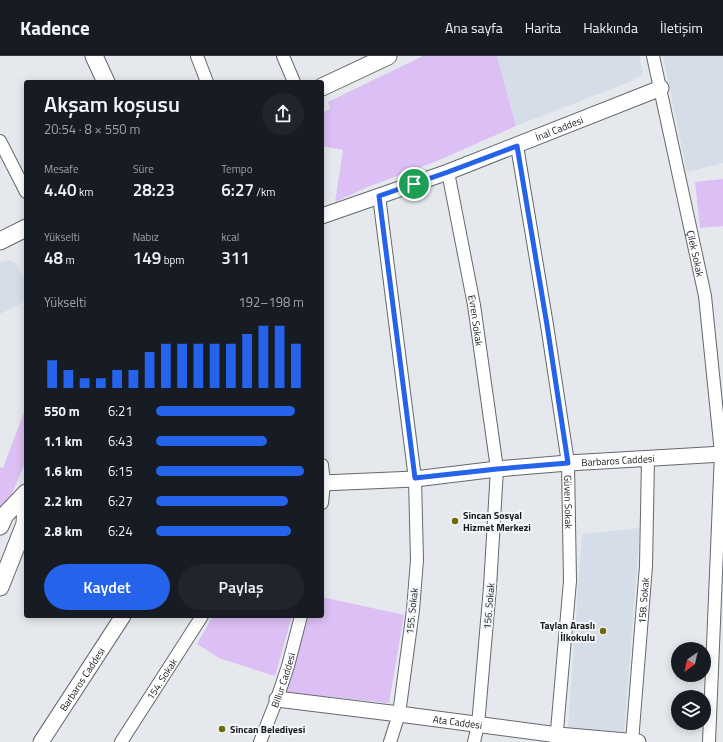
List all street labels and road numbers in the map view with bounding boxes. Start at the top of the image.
street label: İnal Caddesi [533,112,585,144]
street label: Çilek Sokak [683,229,708,278]
street label: Evren Sokak [465,293,487,347]
street label: Barbaros Caddesi [581,450,655,470]
street label: Güven Sokak [561,475,577,529]
street label: 158. Sokak [634,576,653,624]
street label: 156. Sokak [480,582,499,630]
street label: 155. Sokak [402,587,422,635]
street label: Barbaros Caddesi [56,644,108,714]
street label: Billur Caddesi [267,651,299,710]
street label: 154. Sokak [143,655,181,703]
street label: Ata Caddesi [432,711,483,732]

